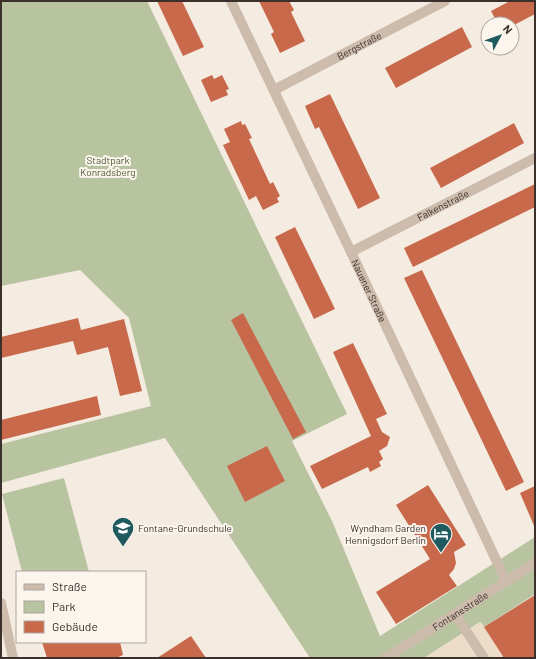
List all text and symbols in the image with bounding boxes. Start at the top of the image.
north arrow [480,16,520,56]
text: N [501,22,515,36]
street label: Bergstraße [335,29,383,62]
park label: Stadtpark Konradsberg [80,154,136,178]
street label: Falkenstraße [415,187,471,223]
street label: Nauener Straße [349,257,389,324]
school or university icon: Fontane-Grundschule [110,515,136,548]
hotel icon: Wyndham Garden Hennigsdorf Berlin [428,521,454,554]
place label: Fontane-Grundschule [138,522,232,534]
place label: Wyndham Garden Hennigsdorf Berlin [345,522,426,546]
legend [16,571,146,643]
text: Straße [52,579,87,593]
street label: Fontanestraße [430,589,490,633]
text: Park [52,599,76,613]
text: Gebäude [52,619,98,633]

